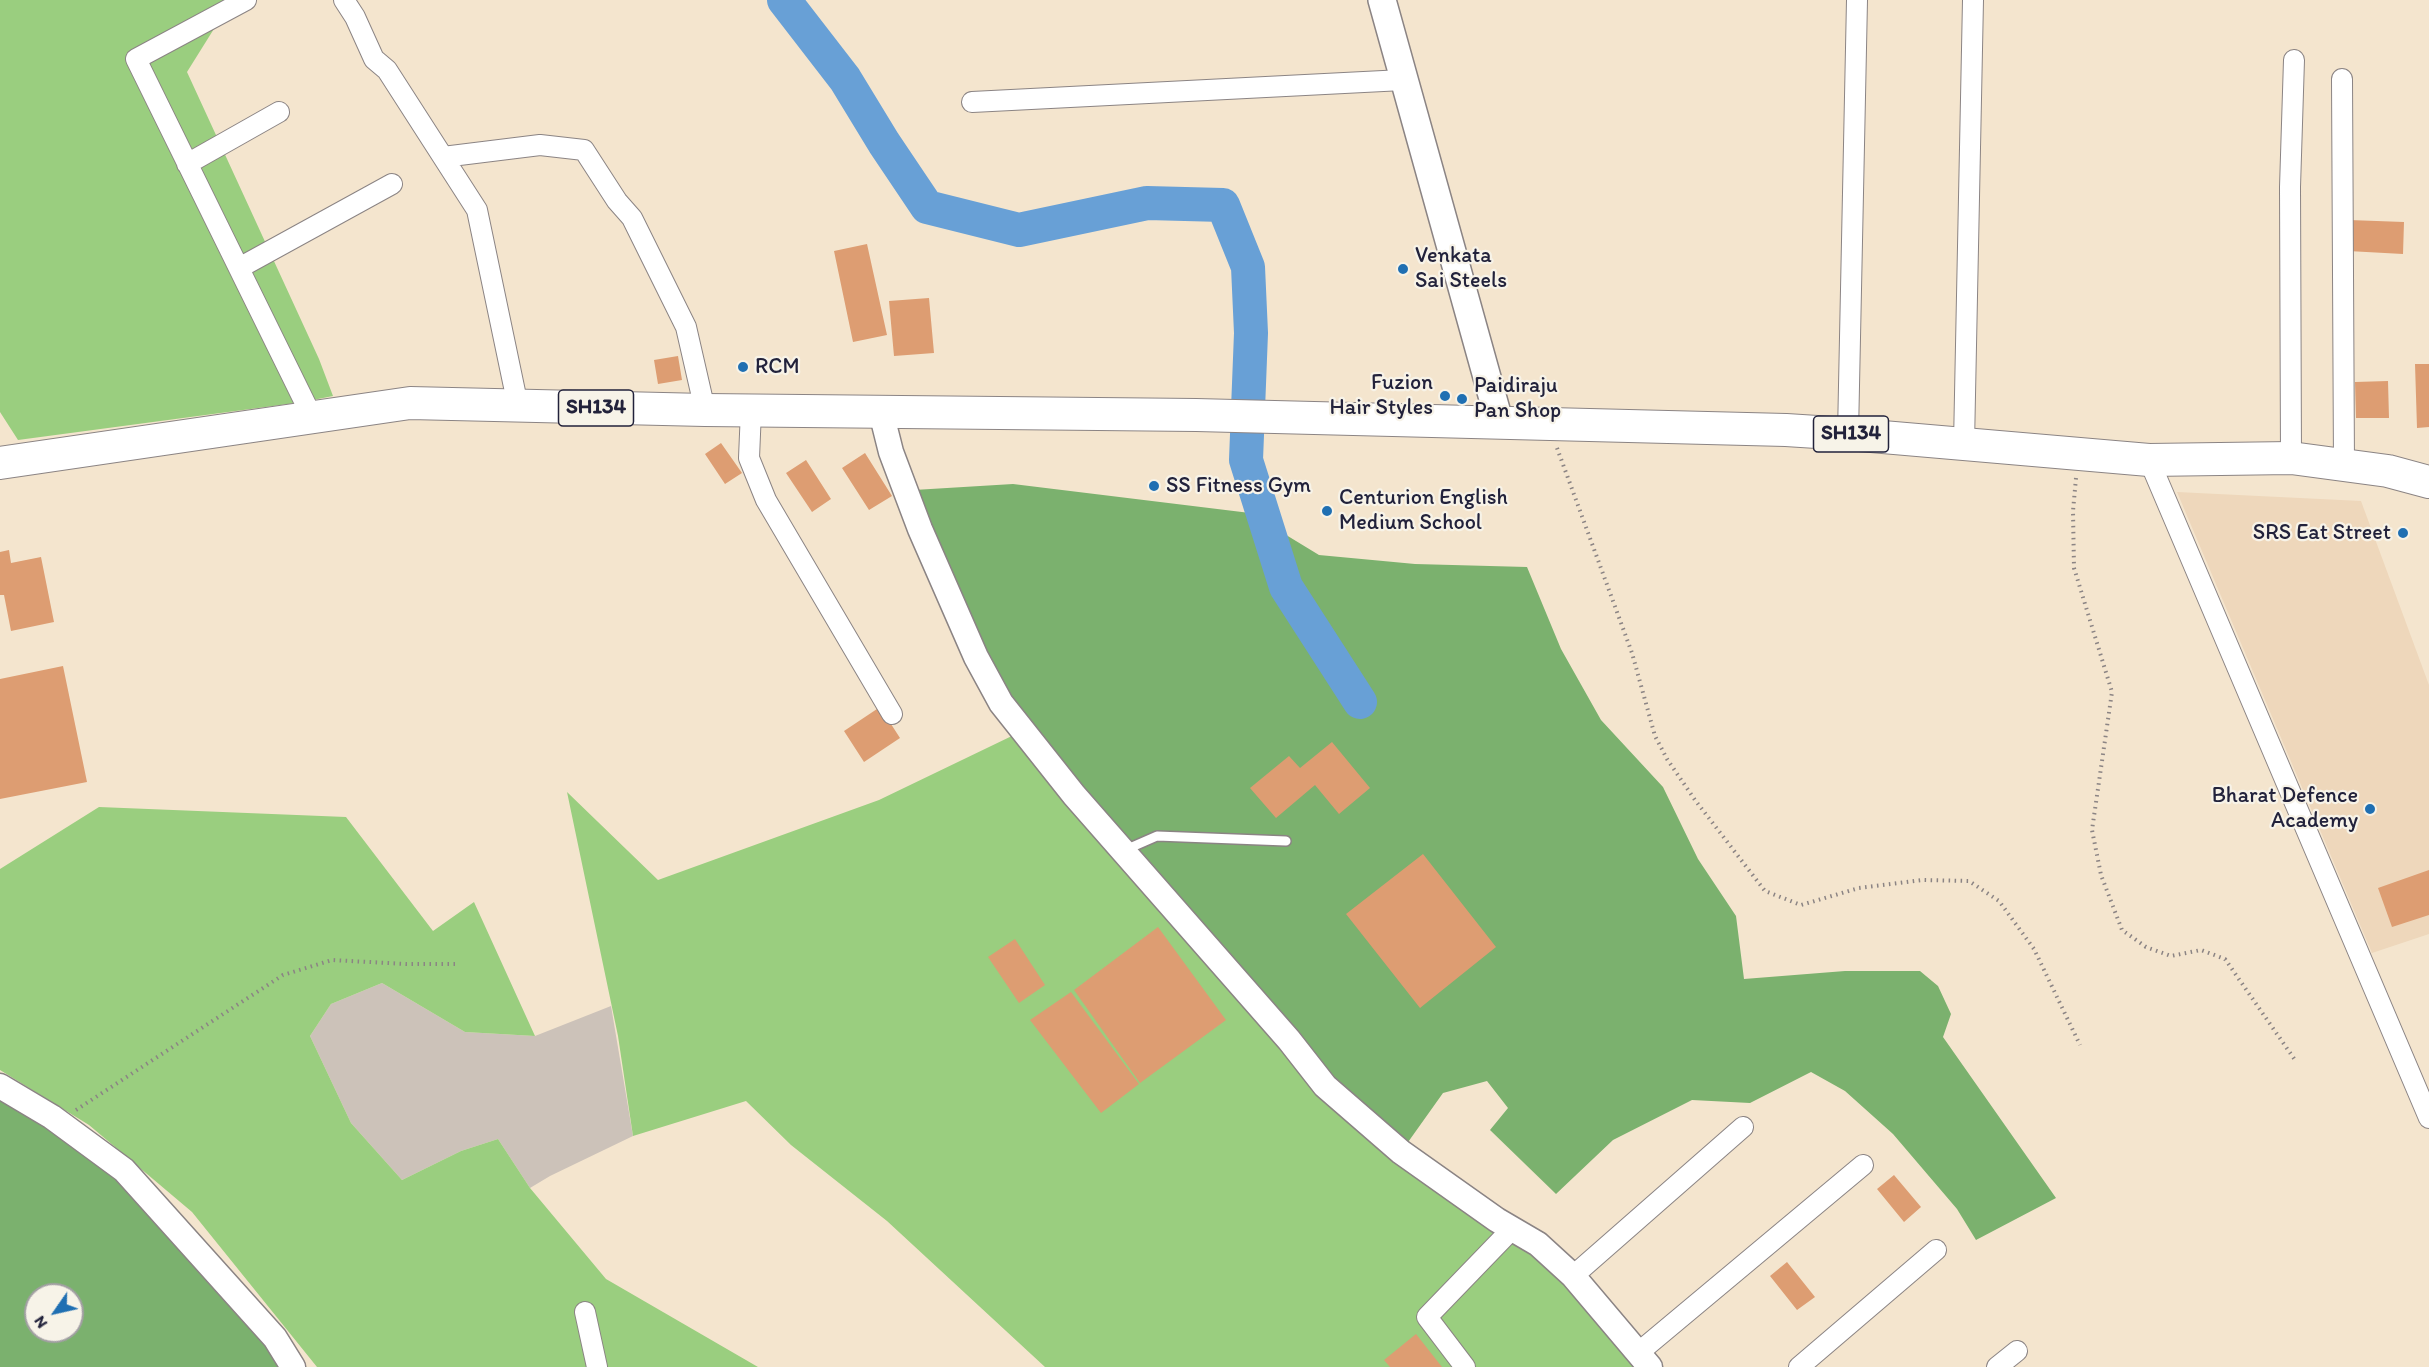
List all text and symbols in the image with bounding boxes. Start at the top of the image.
place label: Venkata Sai Steels [1415,243,1507,294]
marker: Venkata Sai Steels [1396,262,1410,276]
place label: RCM [755,354,800,380]
marker: RCM [736,360,750,374]
place label: Fuzion Hair Styles [1330,370,1433,422]
place label: Paidiraju Pan Shop [1474,373,1561,424]
marker: Fuzion Hair Styles [1438,389,1452,403]
road number: SH134 [558,390,634,426]
marker: Paidiraju Pan Shop [1455,392,1469,406]
road number: SH134 [1814,416,1888,452]
place label: SS Fitness Gym [1166,473,1311,499]
marker: SS Fitness Gym [1147,479,1161,493]
place label: Centurion English Medium School [1339,485,1508,536]
marker: Centurion English Medium School [1320,504,1334,518]
place label: SRS Eat Street [2253,520,2391,546]
marker: SRS Eat Street [2396,526,2410,540]
place label: Bharat Defence Academy [2212,783,2358,834]
marker: Bharat Defence Academy [2363,802,2377,816]
north arrow [24,1283,84,1343]
text: N [29,1312,51,1332]

